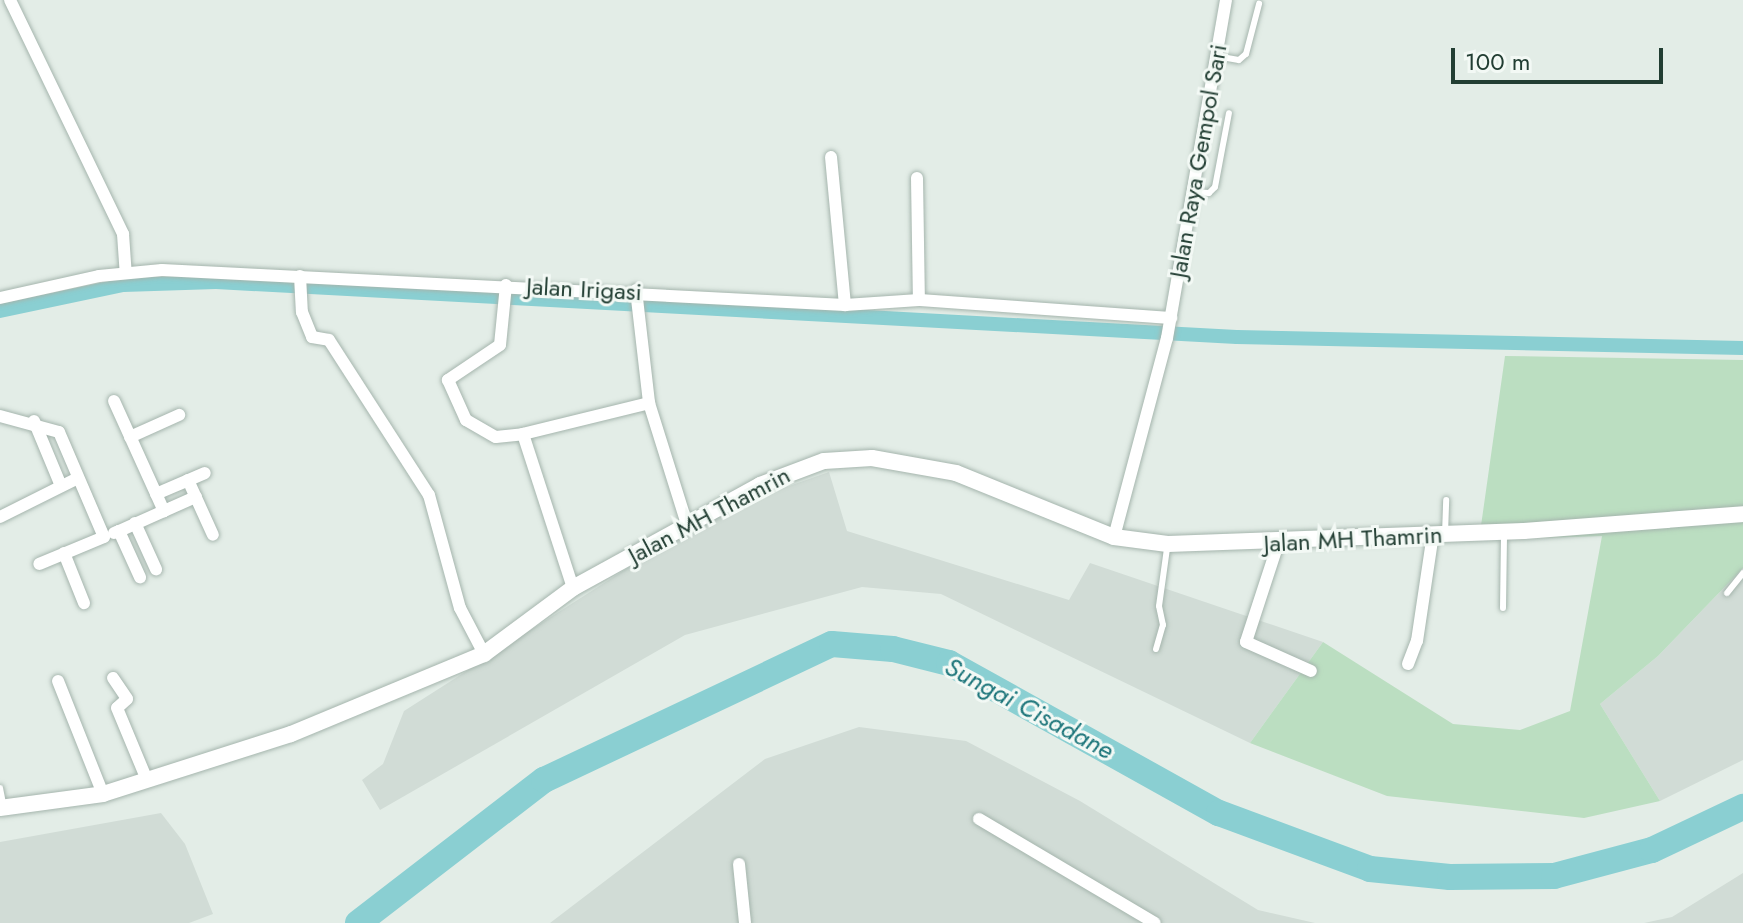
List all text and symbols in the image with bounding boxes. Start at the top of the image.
scale bar [1455,32,1667,82]
street label: Jalan Raya Gempol Sari [1163,42,1233,280]
text: 100 m [1465,44,1531,79]
street label: Jalan Irigasi [525,272,643,306]
street label: Jalan MH Thamrin [623,460,795,570]
street label: Jalan MH Thamrin [1263,520,1443,558]
water label: Sungai Cisadane [939,651,1119,767]

